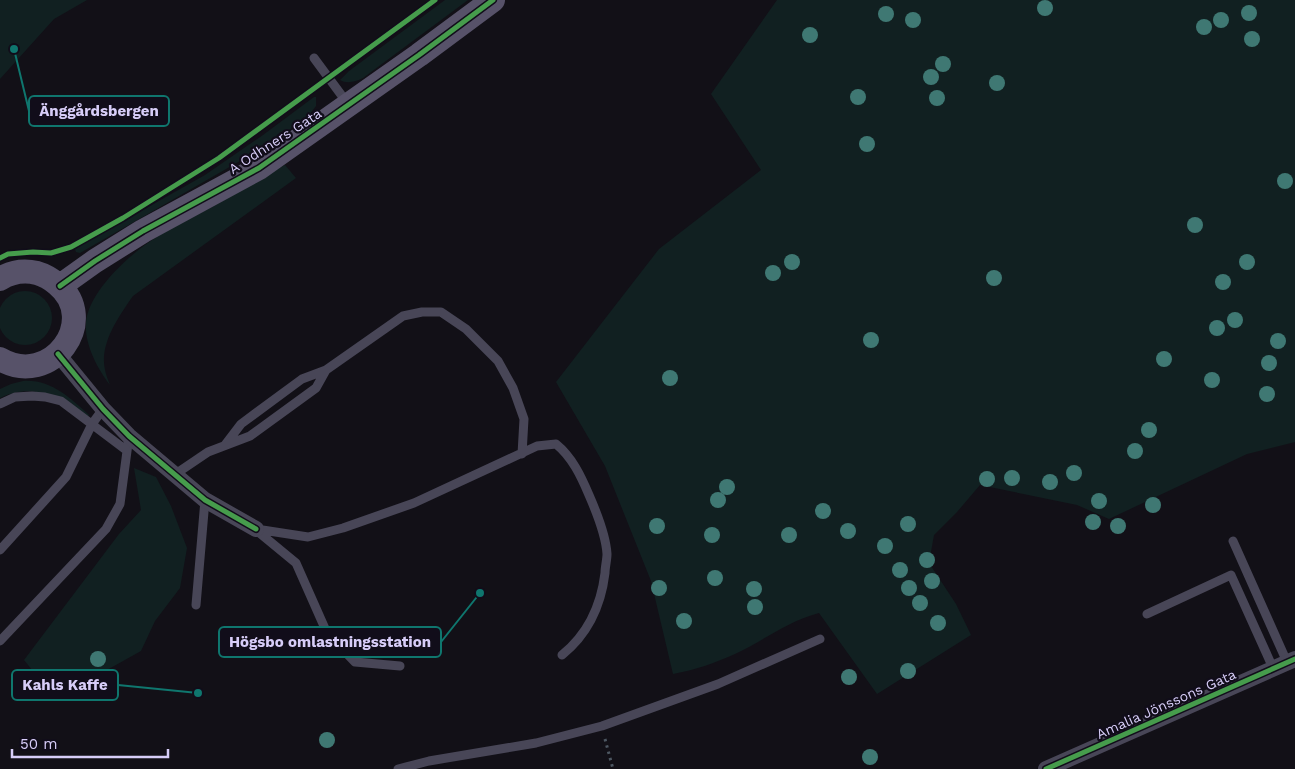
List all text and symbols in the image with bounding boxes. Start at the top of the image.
callout: Änggårdsbergen [29,96,169,126]
text: Änggårdsbergen [39,102,159,120]
street label: A Odhners Gata [226,105,324,177]
callout: Högsbo omlastningsstation [219,627,441,657]
text: Högsbo omlastningsstation [229,633,431,651]
street label: Amalia Jönssons Gata [1094,666,1238,742]
callout: Kahls Kaffe [12,670,118,700]
text: Kahls Kaffe [22,676,108,694]
scale bar [12,726,169,758]
text: 50 m [20,735,57,753]

